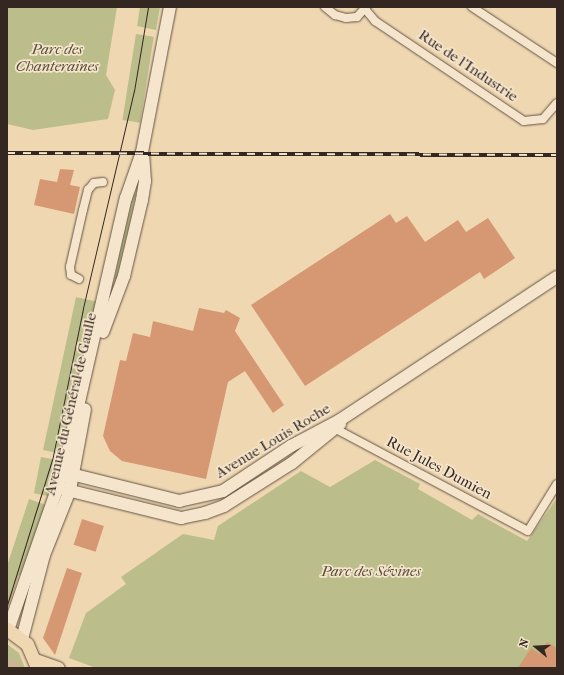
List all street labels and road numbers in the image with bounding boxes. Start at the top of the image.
street label: Rue de l'Industrie [415,26,521,106]
street label: Avenue du Général de Gaulle [41,311,101,497]
street label: Avenue Louis Roche [212,400,334,482]
street label: Rue Jules Dumien [383,433,495,503]

